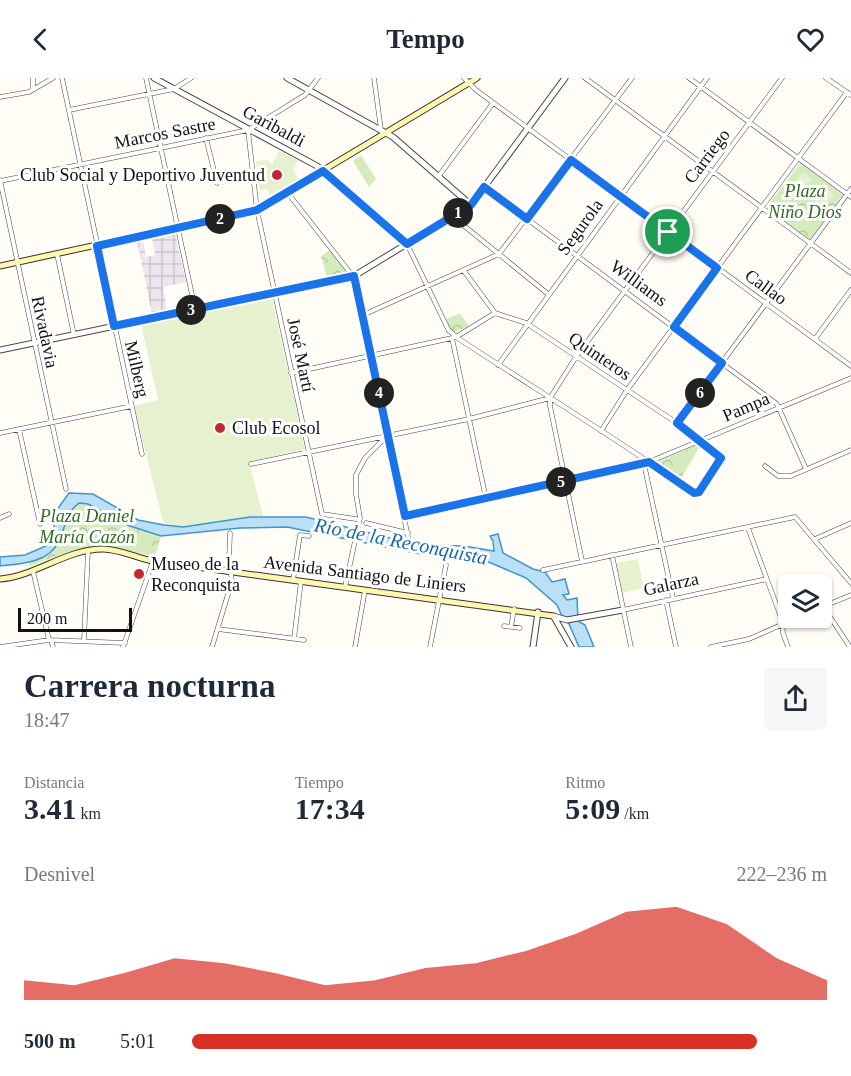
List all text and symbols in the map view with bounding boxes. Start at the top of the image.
icon: back [24,23,57,56]
icon: heart [794,23,827,56]
text: Tempo [386,24,465,54]
street label: Garibaldi [239,101,309,151]
street label: Marcos Sastre [113,113,217,153]
street label: Carriego [680,125,734,187]
place label: Club Social y Deportivo Juventud [20,165,265,185]
marker: Club Social y Deportivo Juventud [270,168,284,182]
park label: Plaza Niño Dios [767,181,842,222]
street label: Segurola [553,195,607,259]
pin: 1 [443,198,473,228]
pin: 2 [205,204,235,234]
text: 1 [454,204,462,221]
pin [642,206,693,257]
text: 2 [216,210,224,227]
icon: arrive [651,215,684,248]
street label: Williams [607,256,671,310]
street label: Callao [741,265,791,309]
street label: Rivadavia [28,294,62,370]
pin: 3 [176,295,206,325]
text: 3 [187,301,195,318]
street label: José Martí [283,316,319,394]
street label: Quinteros [565,328,635,384]
street label: Milberg [121,339,153,399]
pin: 4 [364,378,394,408]
pin: 6 [685,378,715,408]
text: 4 [375,384,383,401]
text: 6 [696,384,704,401]
street label: Pampa [720,388,772,426]
place label: Club Ecosol [232,418,321,438]
marker: Club Ecosol [213,421,227,435]
pin: 5 [546,467,576,497]
text: 5 [557,473,565,490]
park label: Plaza Daniel María Cazón [38,506,135,547]
water label: Río de la Reconquista [311,513,490,570]
street label: Avenida Santiago de Liniers [262,552,468,596]
place label: Museo de la Reconquista [151,554,240,595]
marker: Museo de la Reconquista [132,567,146,581]
street label: Galarza [642,568,700,600]
map controls [778,574,832,628]
button: layers [778,574,832,628]
scale bar [18,605,132,632]
text: 200 m [27,610,67,627]
button: share [764,667,827,730]
text: Carrera nocturna [24,668,275,704]
text: 18:47 [24,709,70,731]
text: Distancia [24,774,84,791]
text: Tiempo [295,774,344,791]
text: Ritmo [565,774,605,791]
text: 3.41 [24,792,77,825]
text: 17:34 [295,792,365,825]
text: 5:09 [565,792,620,825]
text: km [77,805,101,822]
text: /km [620,805,649,822]
text: Desnivel [24,863,95,885]
text: 222–236 m [736,863,827,885]
text: 500 m [24,1030,76,1052]
text: 5:01 [120,1030,156,1052]

